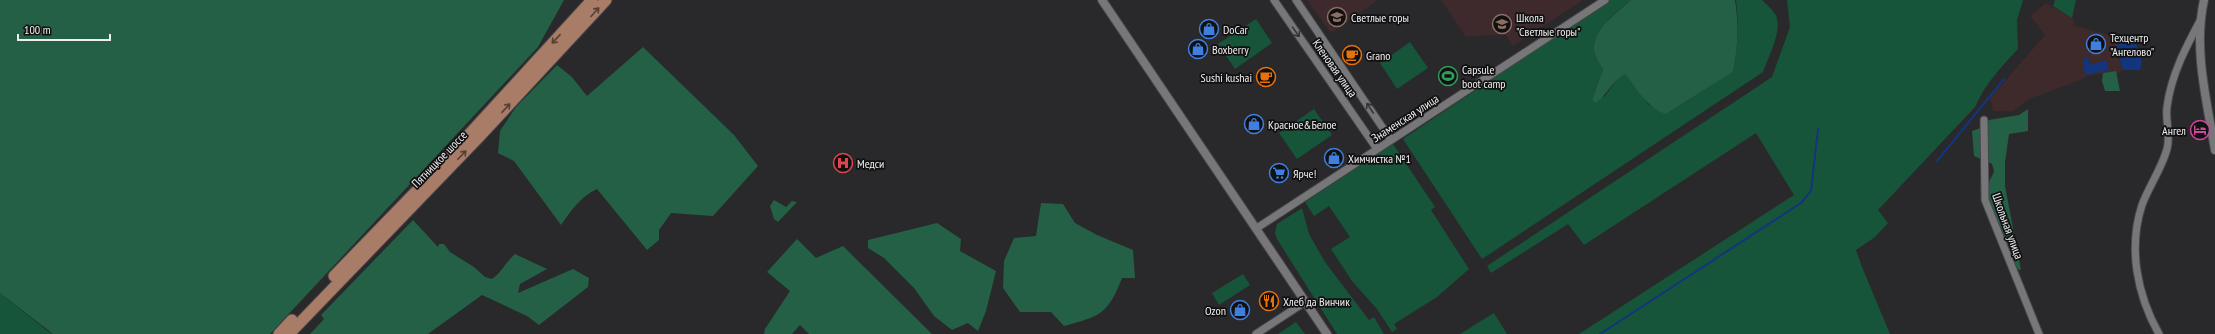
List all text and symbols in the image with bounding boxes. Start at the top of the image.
school or university icon: Светлые горы [1326,6,1348,28]
one-way arrow [590,7,599,17]
place label: Светлые горы [1351,10,1409,25]
place label: Школа "Светлые горы" [1516,10,1581,39]
school or university icon: Школа "Светлые горы" [1491,13,1513,35]
scale bar [18,16,110,42]
shop icon: DoCar [1198,18,1220,40]
text: 100 m [24,22,51,37]
place label: DoCar [1223,22,1249,37]
one-way arrow [1292,26,1300,37]
place label: Техцентр "Ангелово" [2110,30,2154,59]
shop icon: Техцентр "Ангелово" [2085,33,2107,55]
one-way arrow [552,34,561,44]
street label: Кленовая улица [1310,36,1361,100]
shop icon: Boxberry [1187,38,1209,60]
place label: Boxberry [1212,42,1249,57]
cafe icon: Grano [1341,44,1363,66]
place label: Grano [1366,48,1390,63]
place label: Capsule boot camp [1462,62,1506,91]
sports icon: Capsule boot camp [1437,65,1459,87]
cafe icon: Sushi kushai [1255,66,1277,88]
place label: Sushi kushai [1201,70,1252,85]
street label: Знаменская улица [1369,91,1442,145]
one-way arrow [1365,102,1373,114]
one-way arrow [502,103,511,113]
shop icon: Красное&Белое [1243,113,1265,135]
place label: Красное&Белое [1268,117,1337,132]
hotel icon: Ангел [2189,119,2211,141]
place label: Ангел [2162,123,2186,138]
street label: Пятницкое шоссе [408,127,470,191]
shop icon: Химчистка №1 [1323,147,1345,169]
one-way arrow [457,150,467,160]
place label: Химчистка №1 [1348,151,1411,166]
hospital icon: Медси [832,152,854,174]
place label: Медси [857,156,884,171]
supermarket icon: Ярче! [1268,162,1290,184]
place label: Ярче! [1293,166,1316,181]
street label: Школьная улица [1989,191,2027,261]
restaurant icon: Хлеб да Винчик [1258,290,1280,312]
place label: Хлеб да Винчик [1283,294,1350,309]
shop icon: Ozon [1229,299,1251,321]
place label: Ozon [1205,303,1226,318]

